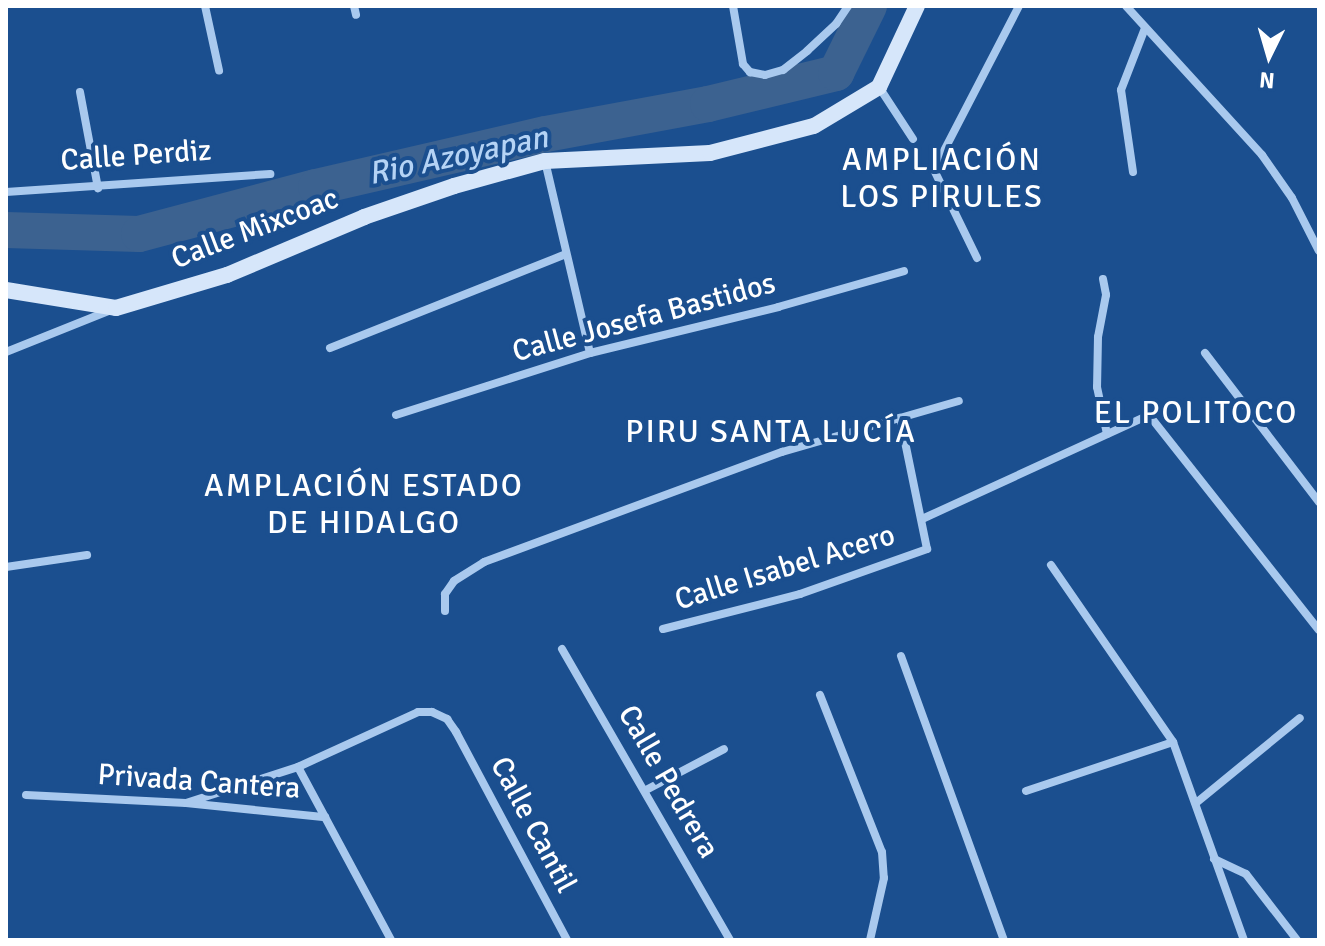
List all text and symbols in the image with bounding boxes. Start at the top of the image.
north arrow [1229,16,1309,96]
text: N [1258,66,1276,95]
water label: Rio Azoyapan [365,118,551,194]
street label: Calle Perdiz [59,133,213,179]
district label: AMPLIACIÓN LOS PIRULES [840,142,1044,217]
street label: Calle Mixcoac [166,181,344,277]
street label: Calle Josefa Bastidos [509,266,779,370]
district label: EL POLITOCO [1094,394,1298,432]
district label: PIRU SANTA LUCÍA [625,413,917,451]
district label: AMPLACIÓN ESTADO DE HIDALGO [204,468,524,543]
street label: Calle Isabel Acero [671,517,899,619]
street label: Calle Pedrera [610,699,726,865]
street label: Calle Cantil [482,751,584,899]
street label: Privada Cantera [96,757,302,807]

